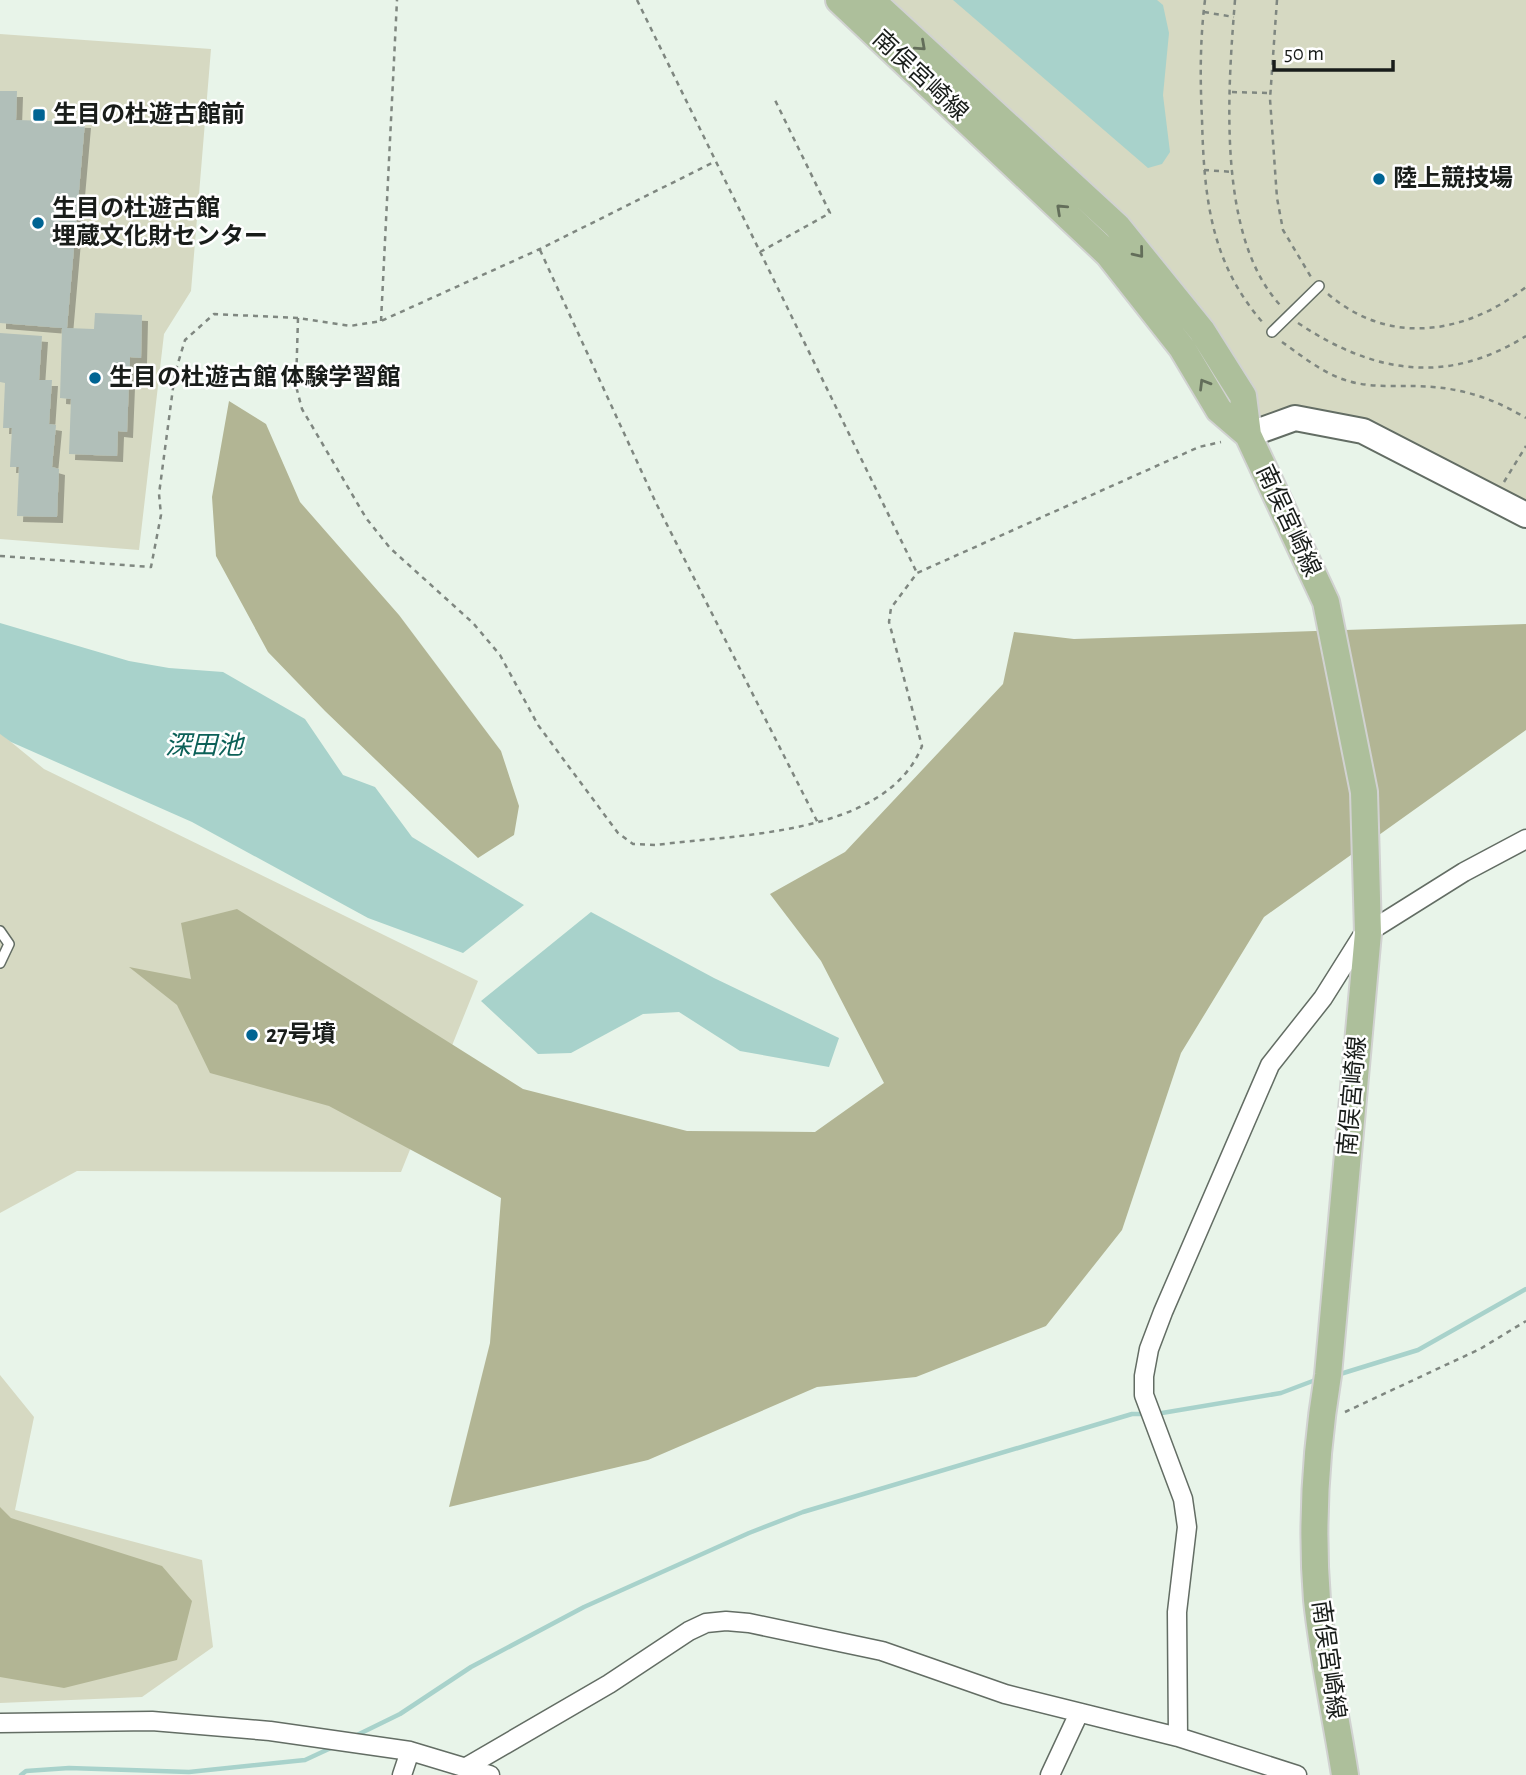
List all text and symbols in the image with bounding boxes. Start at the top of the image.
street label: 南俣宮崎線 [868,25,973,126]
scale bar [1274,28,1393,72]
one-way arrow [913,38,926,50]
text: 50 m [1284,43,1324,64]
place label: 生目の杜遊古館前 [53,101,245,127]
marker: 生目の杜遊古館前 [31,107,47,123]
place label: 陸上競技場 [1393,165,1513,191]
marker: 陸上競技場 [1371,171,1387,187]
place label: 生目の杜遊古館 埋蔵文化財センター [52,195,268,249]
one-way arrow [1056,205,1069,217]
marker: 生目の杜遊古館 埋蔵文化財センター [30,215,46,231]
one-way arrow [1131,244,1143,257]
place label: 生目の杜遊古館 体験学習館 [109,364,401,390]
marker: 生目の杜遊古館 体験学習館 [87,370,103,386]
one-way arrow [1199,379,1212,392]
street label: 南俣宮崎線 [1252,461,1326,580]
water label: 深田池 [165,732,246,759]
place label: 27号墳 [266,1021,336,1047]
marker: 27号墳 [244,1027,260,1043]
street label: 南俣宮崎線 [1334,1035,1370,1157]
street label: 南俣宮崎線 [1308,1599,1350,1721]

